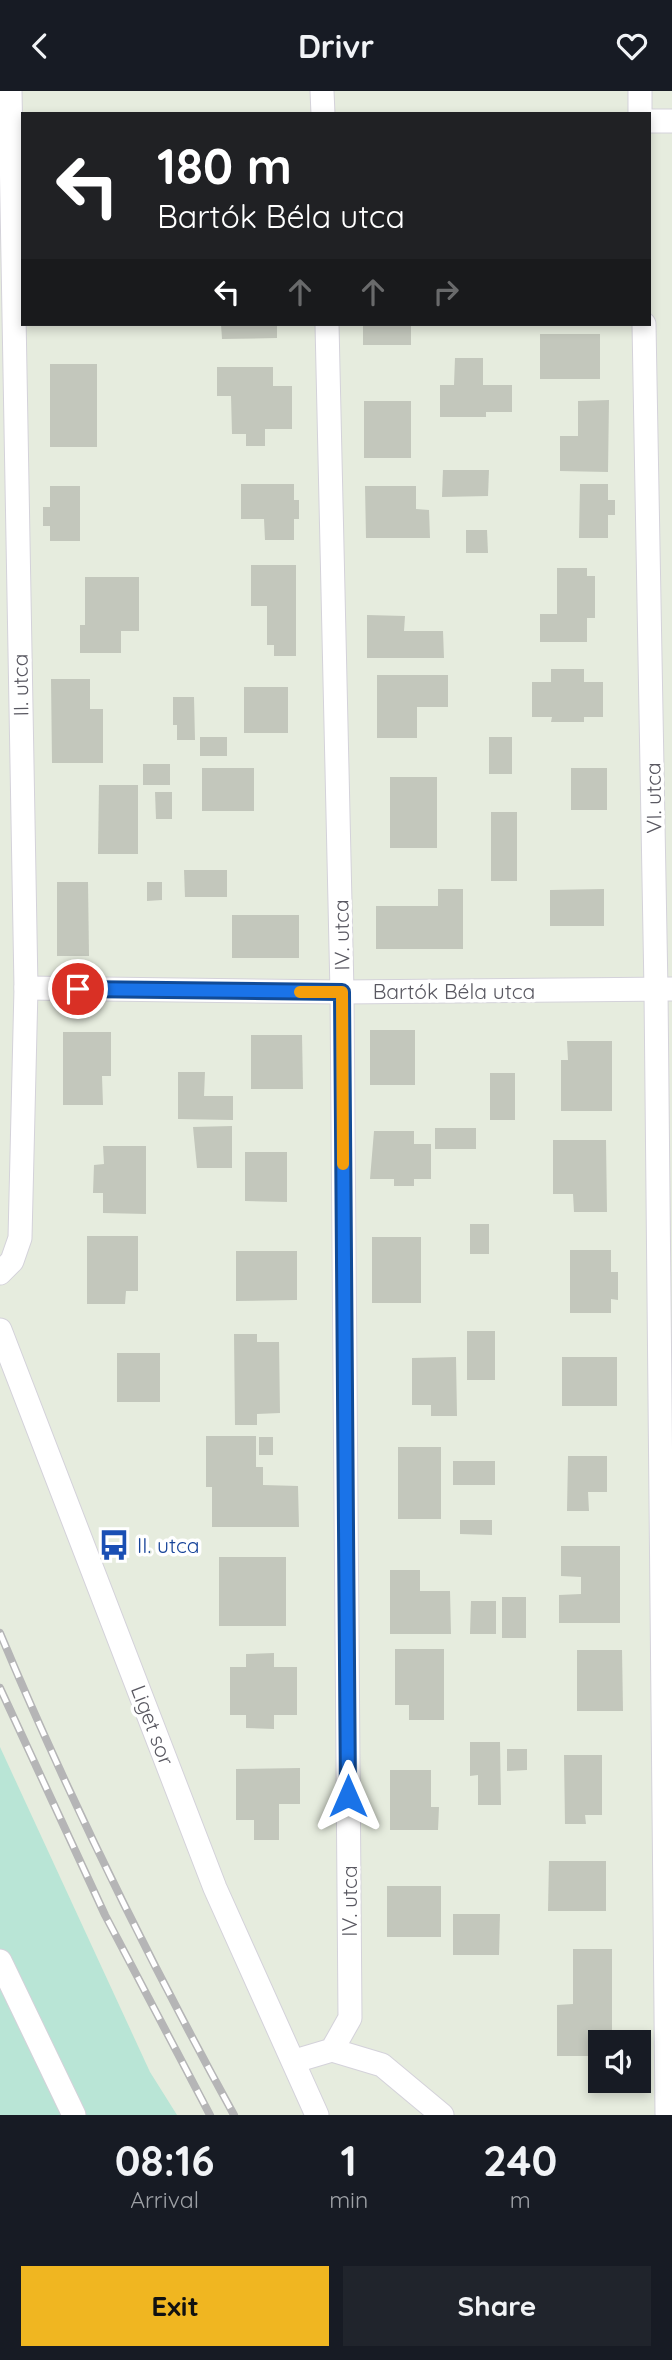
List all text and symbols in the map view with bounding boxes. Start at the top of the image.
text: Drivr [298,26,374,66]
icon: back [21,27,59,65]
icon: heart [613,27,651,65]
text: 180 m [157,135,292,196]
icon: left [42,140,133,231]
text: Bartók Béla utca [157,196,405,236]
icon: left [208,273,246,311]
icon: ahead [281,273,319,311]
icon: ahead [354,273,392,311]
icon: right [427,273,465,311]
street label: II. utca [6,653,34,717]
street label: VI. utca [639,762,667,834]
street label: IV. utca [327,899,355,971]
pin [48,959,108,1019]
icon: arrive [59,970,97,1008]
street label: Bartók Béla utca [373,978,535,1004]
bus stop icon: II. utca [97,1528,131,1562]
place label: II. utca [137,1532,200,1558]
street label: Liget sor [126,1681,180,1769]
position arrow [311,1759,385,1833]
street label: IV. utca [336,1865,362,1937]
map controls [588,2030,651,2093]
button: sound [588,2030,651,2093]
text: 08:16 [115,2134,214,2187]
text: 1 [341,2134,357,2187]
text: 240 [483,2134,557,2187]
text: Arrival [130,2185,199,2214]
text: min [329,2185,368,2214]
text: m [510,2185,531,2214]
button: Exit [21,2266,329,2346]
button: Share [343,2266,651,2346]

